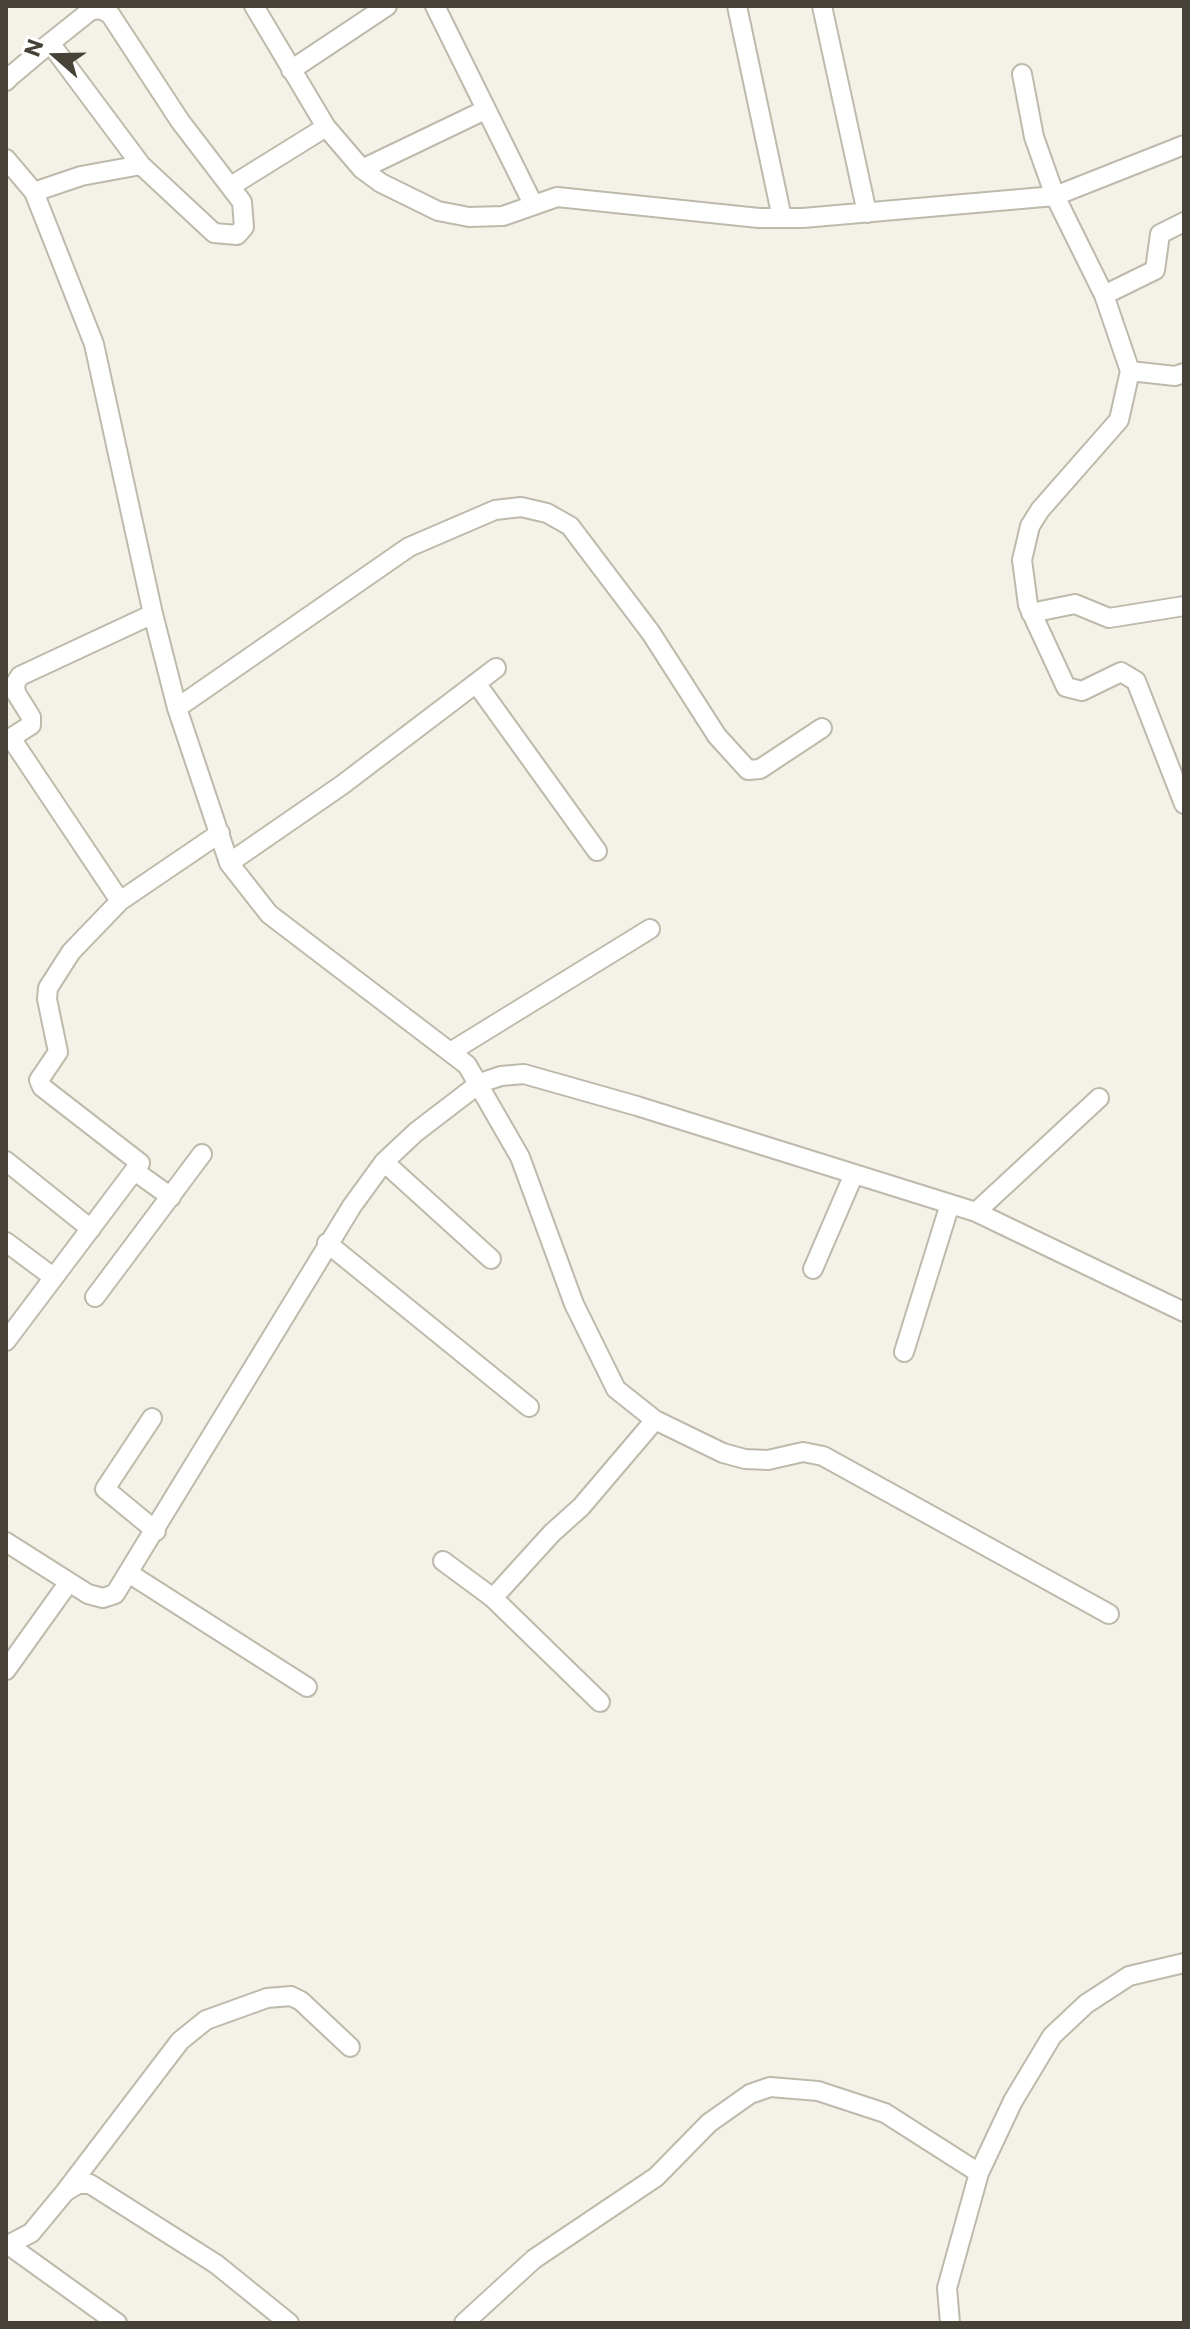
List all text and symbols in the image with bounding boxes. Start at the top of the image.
north arrow [16,16,96,96]
text: N [17,35,48,60]

